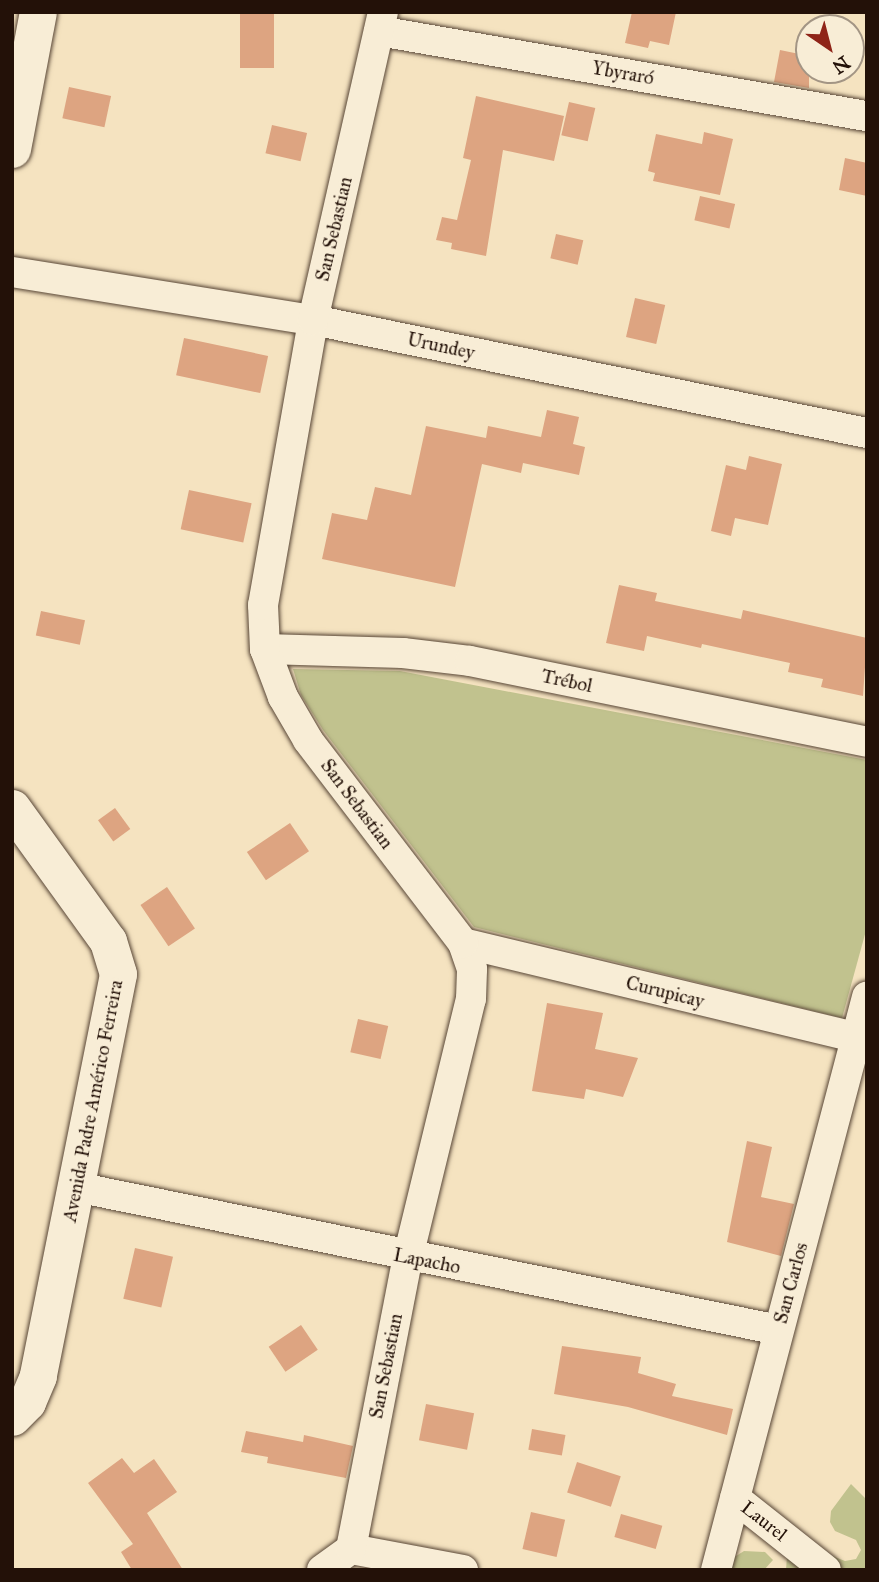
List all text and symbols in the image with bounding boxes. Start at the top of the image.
north arrow [795,14,865,84]
text: N [828,51,854,79]
street label: Ybyraró [590,56,656,90]
street label: San Sebastian [311,175,357,283]
street label: Urundey [405,328,477,364]
street label: Trébol [539,664,595,698]
street label: San Sebastian [316,755,398,853]
street label: Curupicay [624,971,706,1013]
street label: Avenida Padre Américo Ferreira [58,978,128,1224]
street label: San Carlos [769,1240,813,1326]
street label: Lapacho [392,1243,462,1279]
street label: San Sebastian [365,1312,407,1420]
street label: Laurel [736,1496,792,1546]

